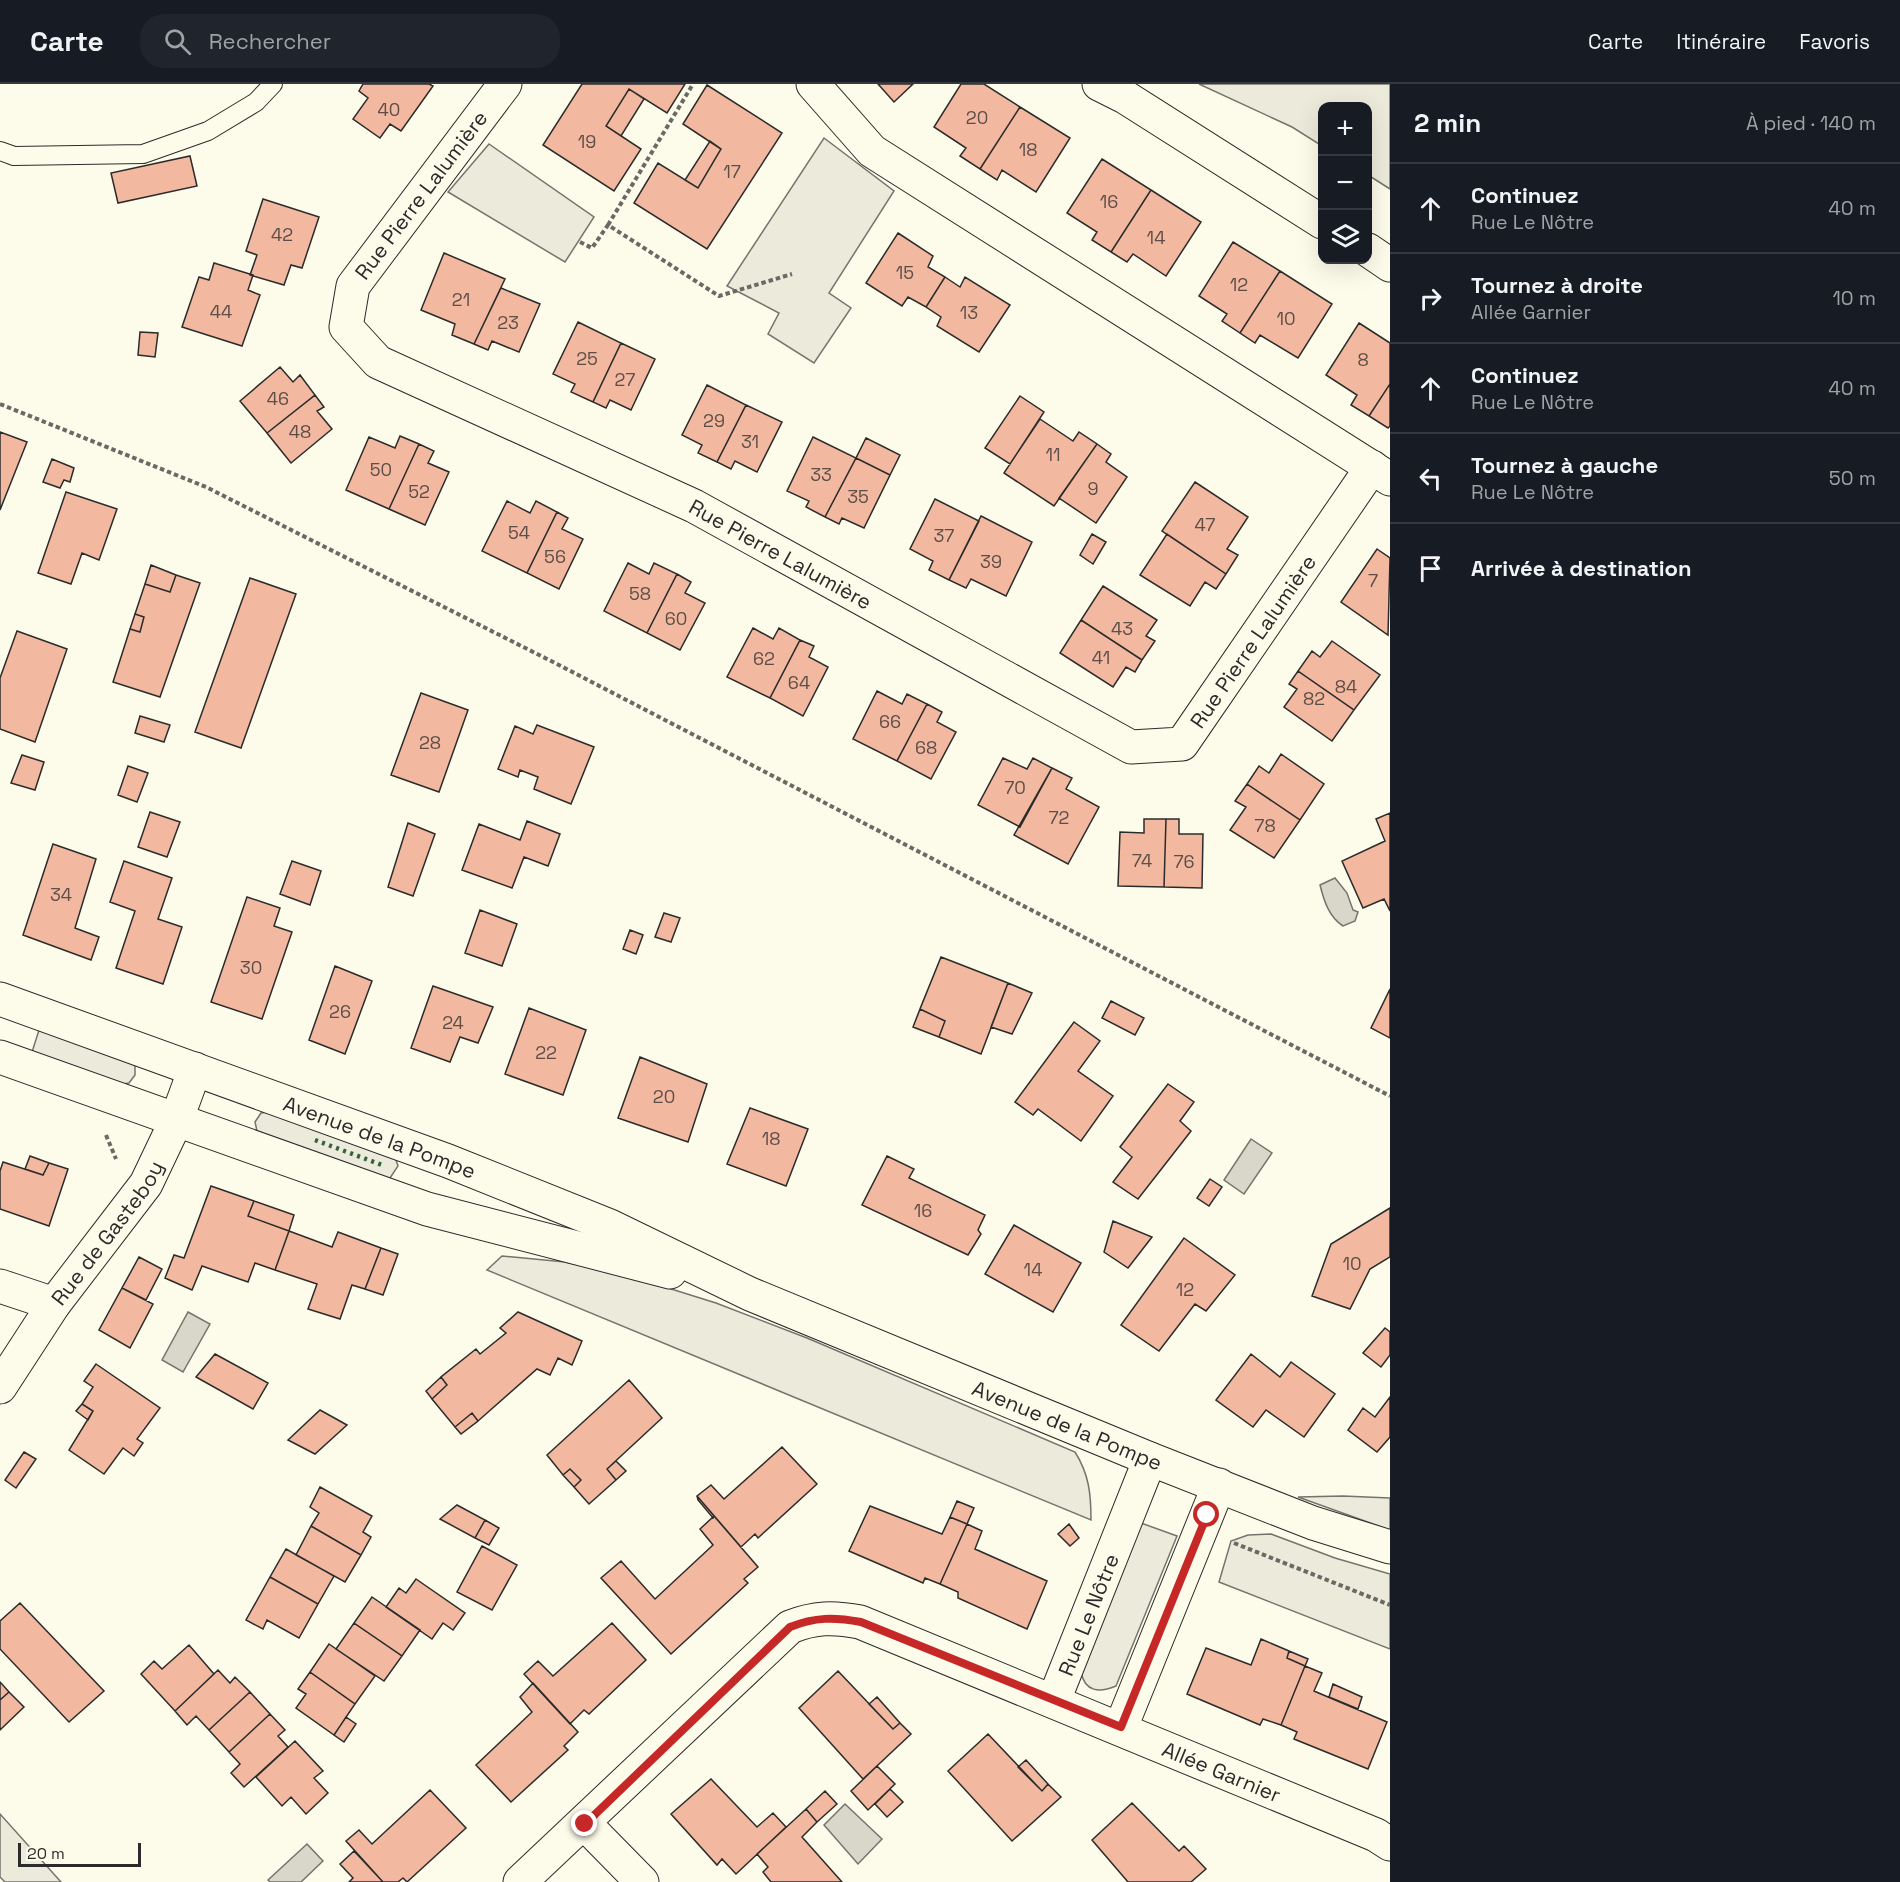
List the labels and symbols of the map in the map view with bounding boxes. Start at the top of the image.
house number: 40 [378,98,400,121]
street label: Rue Pierre Lalumière [349,105,493,285]
house number: 20 [966,106,988,129]
house number: 19 [578,130,596,153]
house number: 18 [1019,138,1037,161]
house number: 17 [723,160,741,183]
house number: 16 [1100,190,1118,213]
house number: 42 [271,223,293,246]
house number: 14 [1147,226,1165,249]
house number: 15 [896,261,914,284]
house number: 12 [1230,273,1248,296]
house number: 21 [452,288,470,311]
house number: 44 [210,300,232,323]
house number: 13 [960,301,978,324]
house number: 10 [1276,307,1296,330]
house number: 23 [497,311,519,334]
house number: 25 [576,347,598,370]
house number: 8 [1357,348,1369,371]
house number: 27 [615,368,635,391]
house number: 46 [267,387,289,410]
house number: 29 [703,409,725,432]
house number: 48 [289,420,311,443]
house number: 31 [741,430,759,453]
house number: 11 [1045,443,1061,466]
house number: 50 [370,458,392,481]
house number: 33 [810,463,832,486]
house number: 9 [1087,477,1099,500]
house number: 52 [408,480,430,503]
house number: 35 [847,485,869,508]
street label: Rue Pierre Lalumière [684,493,877,615]
house number: 47 [1195,513,1215,536]
house number: 54 [508,521,530,544]
house number: 37 [933,524,955,547]
house number: 56 [544,545,566,568]
street label: Rue Pierre Lalumière [1184,549,1322,733]
house number: 39 [980,550,1002,573]
house number: 7 [1368,569,1378,592]
house number: 58 [629,582,651,605]
house number: 60 [665,607,687,630]
house number: 43 [1111,617,1133,640]
house number: 41 [1092,646,1110,669]
house number: 62 [753,647,775,670]
house number: 64 [788,671,810,694]
house number: 84 [1335,675,1357,698]
house number: 82 [1303,687,1325,710]
house number: 66 [879,710,901,733]
house number: 28 [419,731,441,754]
house number: 68 [915,736,937,759]
house number: 70 [1004,776,1026,799]
house number: 72 [1049,806,1069,829]
house number: 78 [1254,814,1276,837]
house number: 74 [1132,849,1152,872]
house number: 76 [1173,850,1195,873]
house number: 34 [50,883,72,906]
house number: 30 [240,956,262,979]
house number: 26 [329,1000,351,1023]
house number: 24 [442,1011,464,1034]
house number: 22 [535,1041,557,1064]
house number: 20 [653,1085,675,1108]
street label: Avenue de la Pompe [280,1089,480,1184]
house number: 18 [762,1127,780,1150]
street label: Rue de Gasteboy [45,1156,169,1310]
house number: 16 [914,1199,932,1222]
house number: 10 [1342,1252,1362,1275]
house number: 14 [1024,1258,1042,1281]
house number: 12 [1176,1278,1194,1301]
street label: Avenue de la Pompe [969,1374,1166,1476]
route start [1193,1501,1219,1527]
street label: Rue Le Nôtre [1052,1549,1125,1680]
street label: Allée Garnier [1158,1735,1285,1808]
route end [571,1810,597,1836]
scale bar [18,1840,141,1868]

